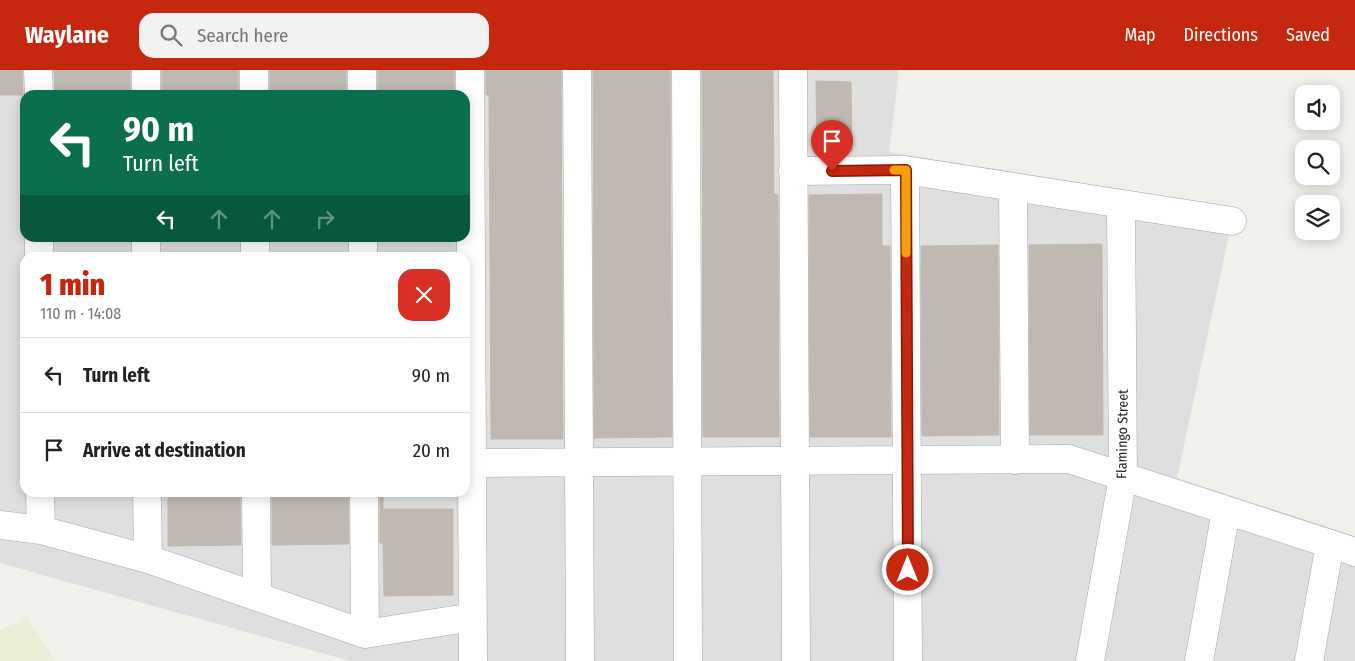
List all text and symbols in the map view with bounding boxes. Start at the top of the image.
search box [139,13,489,58]
text: Waylane [25,21,109,49]
icon: search [157,21,185,49]
text: Search here [197,24,288,47]
text: Map [1124,24,1156,46]
text: Directions [1184,24,1258,46]
text: Saved [1286,24,1330,46]
map controls [1295,85,1340,240]
button: sound [1295,85,1340,130]
text: 90 m [123,108,194,150]
icon: left [40,110,105,175]
pin [811,120,853,171]
icon: arrive [818,127,846,155]
button: search [1295,140,1340,185]
text: Turn left [123,150,199,177]
button: layers [1295,195,1340,240]
icon: left [152,205,180,233]
icon: ahead [205,205,233,233]
icon: ahead [258,205,286,233]
icon: right [311,205,339,233]
text: 1 min [40,267,105,303]
button: close [398,269,450,321]
text: 110 m · 14:08 [40,304,121,323]
icon: left [40,361,68,389]
text: Turn left [83,364,150,387]
text: 90 m [412,364,450,387]
street label: Flamingo Street [1113,389,1132,479]
icon: arrive [40,436,68,464]
text: Arrive at destination [83,439,246,462]
text: 20 m [413,439,450,462]
position arrow [881,543,933,595]

